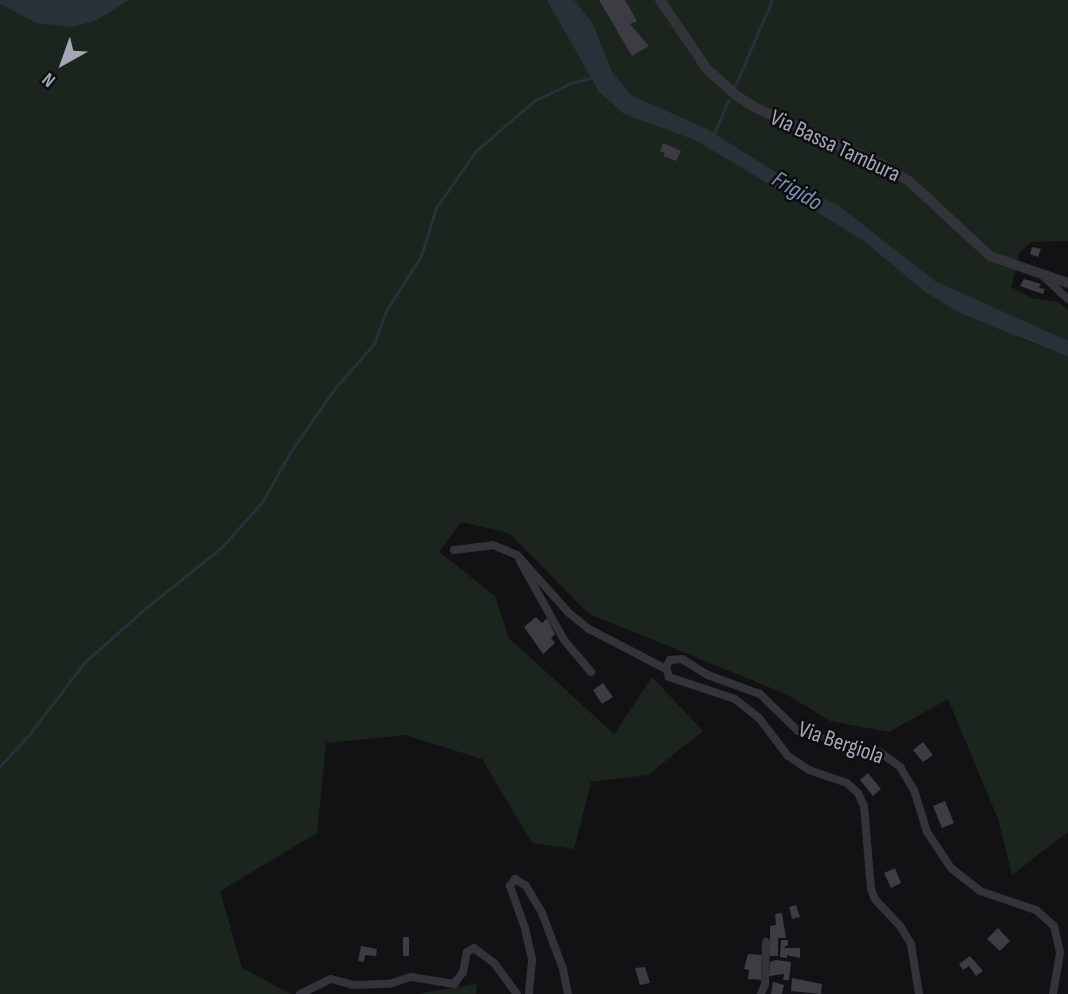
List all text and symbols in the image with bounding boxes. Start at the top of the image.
north arrow [28,28,98,98]
text: N [38,67,60,92]
street label: Via Bassa Tambura [765,104,905,188]
water label: Frigido [767,165,827,217]
street label: Via Bergiola [795,716,887,770]

